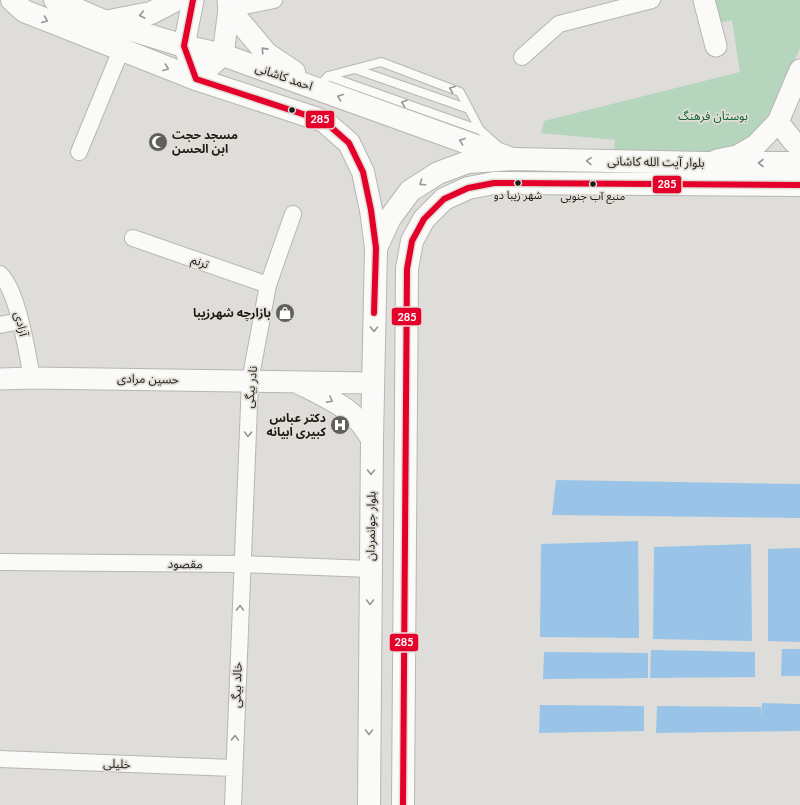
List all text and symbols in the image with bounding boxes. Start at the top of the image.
one-way arrow [139,10,145,18]
one-way arrow [41,15,48,23]
one-way arrow [261,47,269,55]
street label: احمد کاشانی [253,60,315,93]
one-way arrow [162,63,169,71]
one-way arrow [448,85,455,93]
one-way arrow [337,93,344,101]
one-way arrow [400,99,407,108]
unlabelled marker [287,105,297,115]
park label: بوستان فرهنگ [678,108,748,123]
line badge: 285 [305,110,335,129]
text: 285 [310,112,330,125]
place label: مسجد حجت ابن الحسن [172,127,238,156]
mosque icon: مسجد حجت ابن الحسن [147,131,169,153]
one-way arrow [459,137,466,146]
street label: بلوار آیت الله کاشانی [607,153,705,170]
one-way arrow [586,156,592,165]
one-way arrow [758,159,764,167]
line badge: 285 [652,175,682,194]
text: 285 [657,177,677,190]
marker: شهر زیبا دو [513,178,523,188]
one-way arrow [419,179,426,186]
marker: منبع آب جنوبی [588,179,598,189]
place label: شهر زیبا دو [494,188,543,202]
place label: منبع آب جنوبی [561,189,626,204]
street label: ترنم [189,252,212,274]
shop icon: بازارچه شهرزیبا [274,302,296,324]
place label: بازارچه شهرزیبا [193,305,271,322]
line badge: 285 [391,307,422,326]
street label: آزادی [11,310,32,338]
text: 285 [397,310,417,323]
one-way arrow [370,326,378,332]
street label: نادر بیگی [241,365,260,409]
street label: حسین مرادی [117,370,179,387]
one-way arrow [326,396,333,403]
place label: دکتر عباس کبیری ابیانه [267,410,327,439]
hospital icon: دکتر عباس کبیری ابیانه [329,414,351,436]
one-way arrow [243,431,252,437]
one-way arrow [367,469,375,475]
street label: بلوار جوانمردان [362,491,379,561]
street label: مقصود [167,556,203,571]
one-way arrow [366,599,374,605]
one-way arrow [236,605,244,611]
line badge: 285 [389,633,419,652]
text: 285 [394,635,414,648]
street label: خالد بیگی [228,662,245,708]
one-way arrow [365,729,373,735]
one-way arrow [231,735,239,741]
street label: خلیلی [103,756,131,772]

